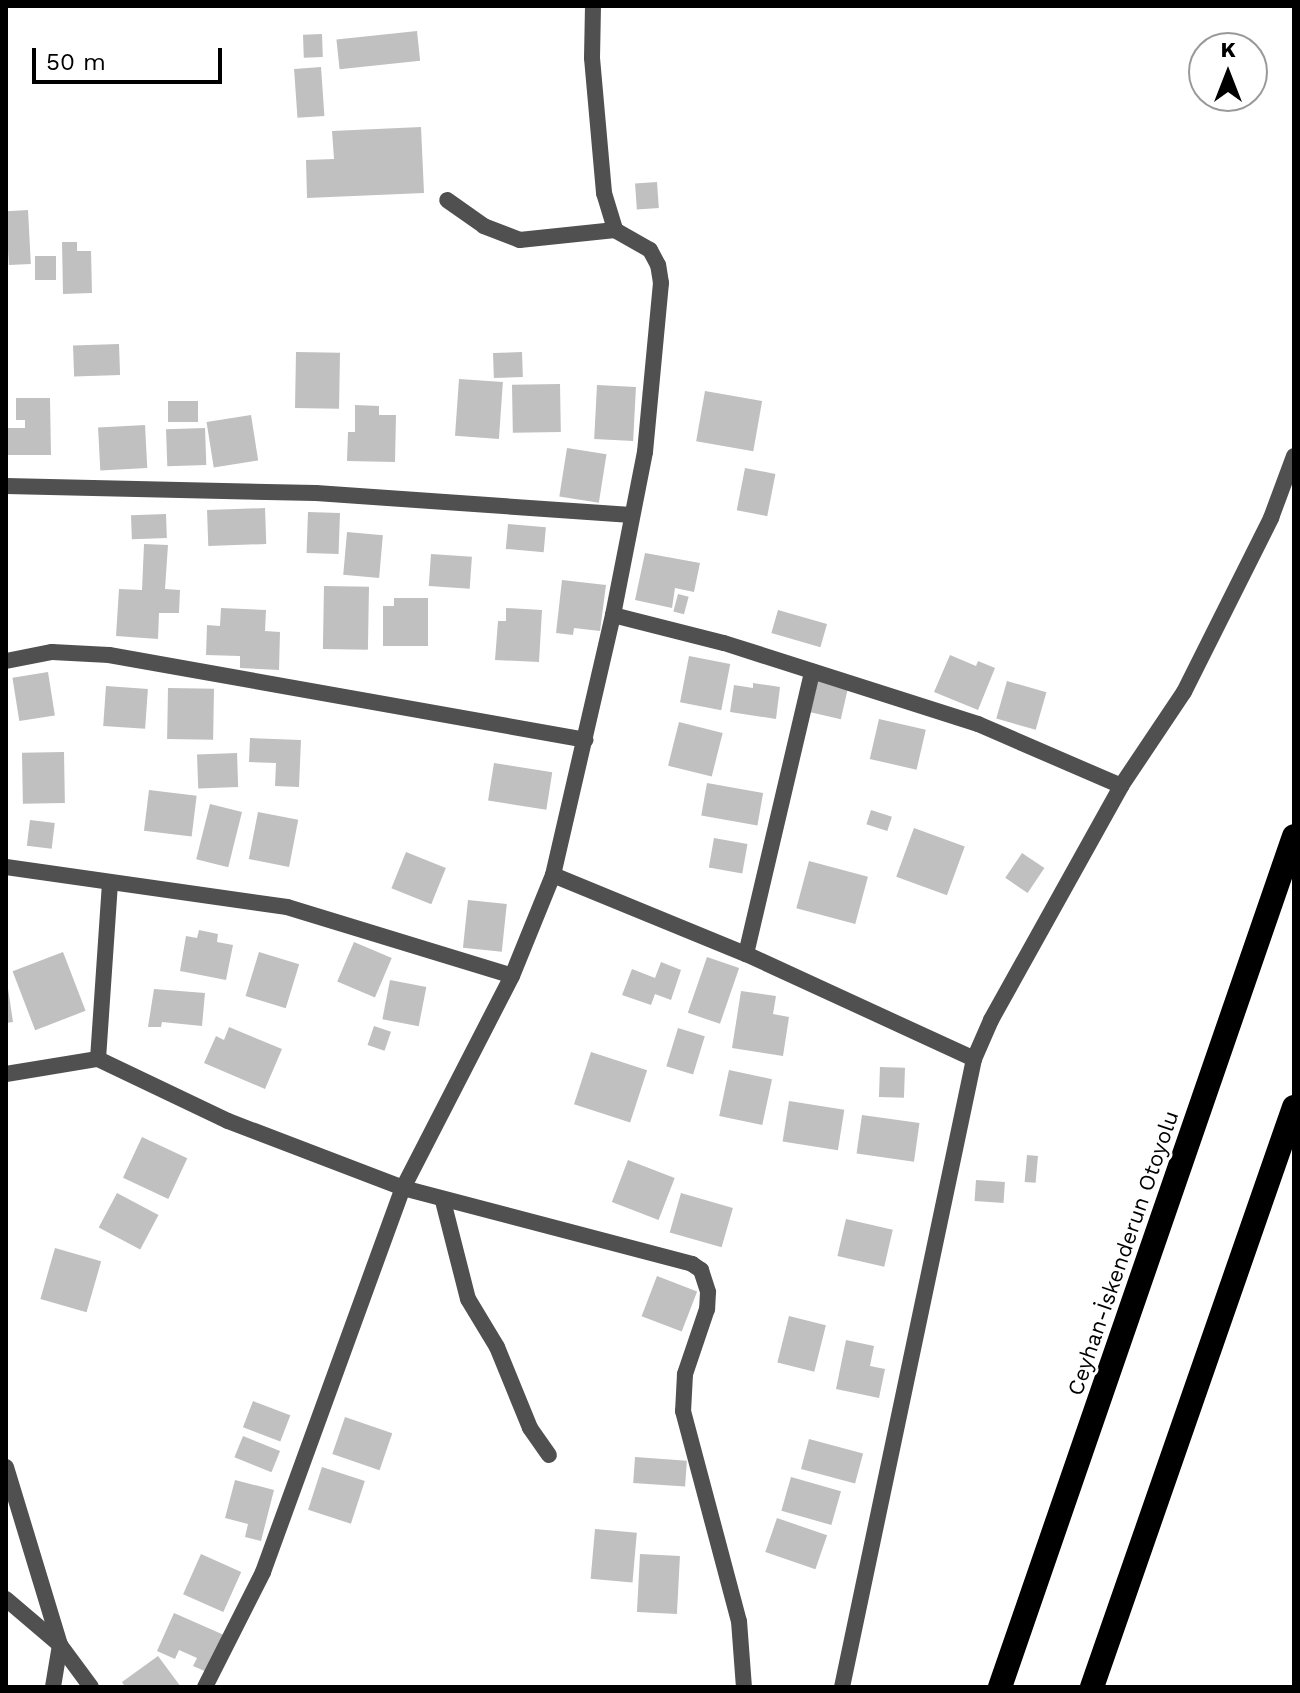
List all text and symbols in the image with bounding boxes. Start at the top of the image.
scale bar [36,32,226,82]
north arrow [1188,32,1268,112]
text: K [1220,37,1236,62]
text: 50 m [46,48,106,76]
street label: Ceyhan-İskenderun Otoyolu [1062,1107,1184,1399]

